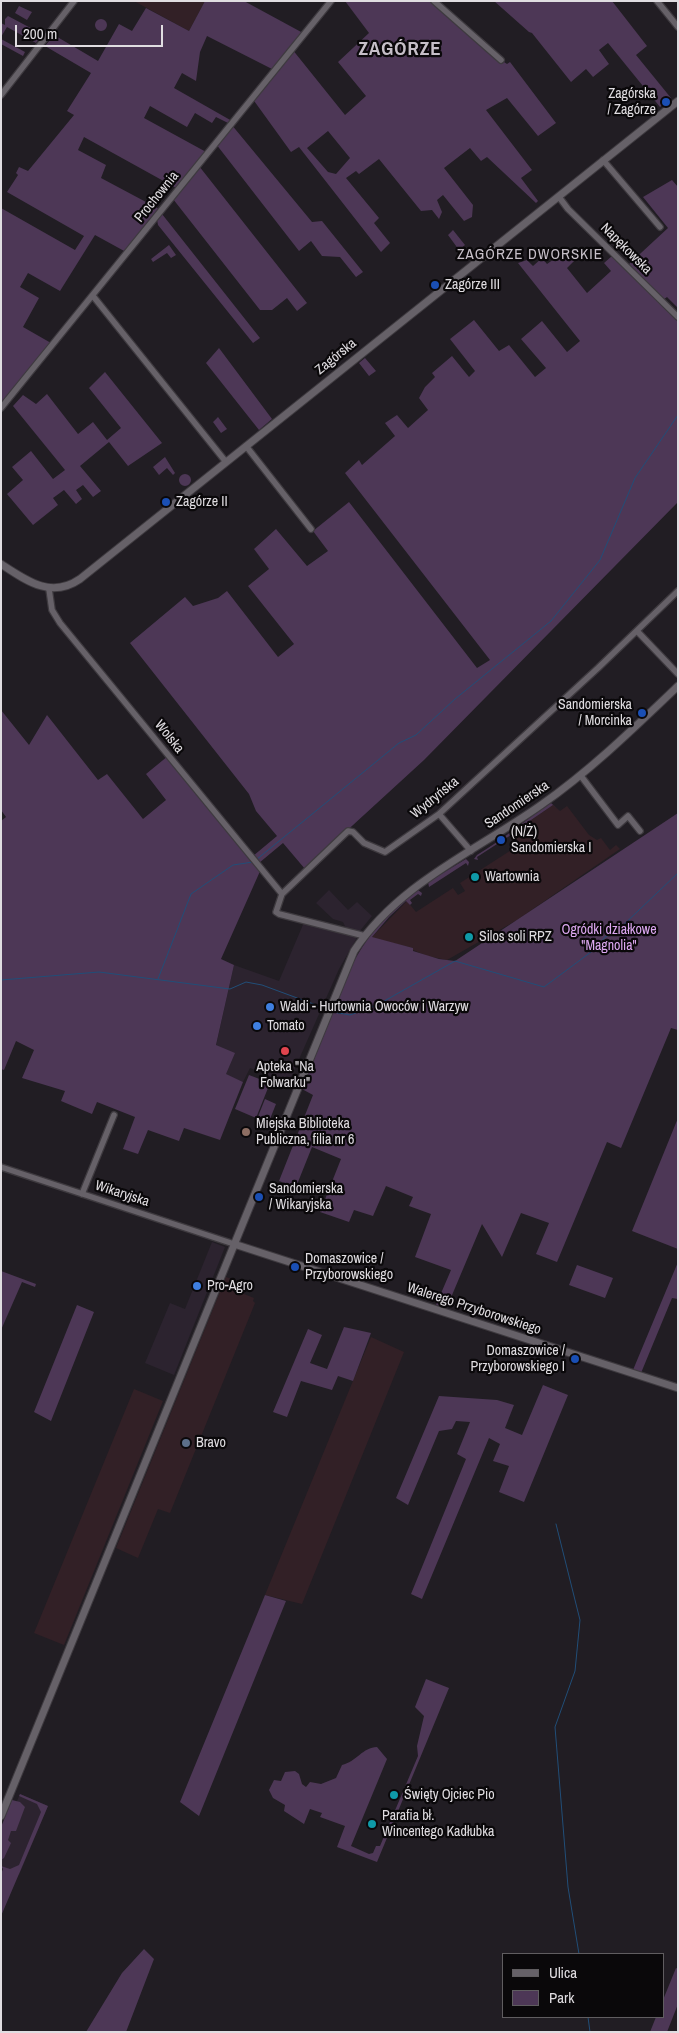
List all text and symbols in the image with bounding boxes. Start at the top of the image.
scale bar [18,15,165,47]
text: 200 m [23,23,57,44]
district label: ZAGÓRZE [358,39,442,61]
place label: Zagórska / Zagórze [608,86,656,118]
marker: Zagórska / Zagórze [660,96,672,108]
street label: Prochownia [131,168,183,226]
street label: Napękowska [597,220,655,278]
district label: ZAGÓRZE DWORSKIE [455,246,605,264]
place label: Zagórze III [445,277,500,293]
marker: Zagórze III [429,279,441,291]
street label: Zagórska [312,335,360,379]
place label: Zagórze II [176,494,228,510]
marker: Zagórze II [160,496,172,508]
place label: Sandomierska / Morcinka [558,697,632,730]
marker: Sandomierska / Morcinka [636,707,648,719]
street label: Wolska [151,717,187,757]
street label: Wydryńska [408,774,462,822]
street label: Sandomierska [482,777,552,833]
place label: (N/Ż) Sandomierska I [511,824,591,856]
marker: (N/Ż) Sandomierska I [495,834,507,846]
place label: Wartownia [485,869,539,885]
marker: Wartownia [469,871,481,883]
park label: Ogródki działkowe "Magnolia" [561,922,657,954]
place label: Silos soli RPZ [479,929,552,945]
marker: Silos soli RPZ [463,931,475,943]
place label: Waldi - Hurtownia Owoców i Warzyw [280,999,469,1015]
marker: Waldi - Hurtownia Owoców i Warzyw [264,1001,276,1013]
place label: Tomato [267,1018,305,1034]
marker: Tomato [251,1020,263,1032]
marker: Apteka "Na Folwarku" [279,1045,291,1057]
place label: Apteka "Na Folwarku" [256,1059,314,1092]
place label: Miejska Biblioteka Publiczna, filia nr 6 [256,1116,354,1148]
marker: Miejska Biblioteka Publiczna, filia nr 6 [240,1126,252,1138]
street label: Wikaryjska [93,1177,151,1211]
place label: Sandomierska / Wikaryjska [269,1181,343,1214]
marker: Sandomierska / Wikaryjska [253,1191,265,1203]
place label: Domaszowice / Przyborowskiego [305,1251,393,1284]
marker: Domaszowice / Przyborowskiego [289,1261,301,1273]
place label: Pro-Agro [207,1278,253,1294]
street label: Walerego Przyborowskiego [405,1279,543,1339]
marker: Pro-Agro [191,1280,203,1292]
place label: Domaszowice / Przyborowskiego I [471,1343,565,1375]
marker: Domaszowice / Przyborowskiego I [569,1353,581,1365]
place label: Bravo [196,1435,226,1451]
marker: Bravo [180,1437,192,1449]
place label: Święty Ojciec Pio [404,1787,495,1803]
marker: Święty Ojciec Pio [388,1789,400,1801]
place label: Parafia bł. Wincentego Kadłubka [382,1808,494,1840]
marker: Parafia bł. Wincentego Kadłubka [366,1818,378,1830]
legend [502,1953,664,2018]
text: Ulica [549,1962,577,1983]
text: Park [549,1987,574,2008]

